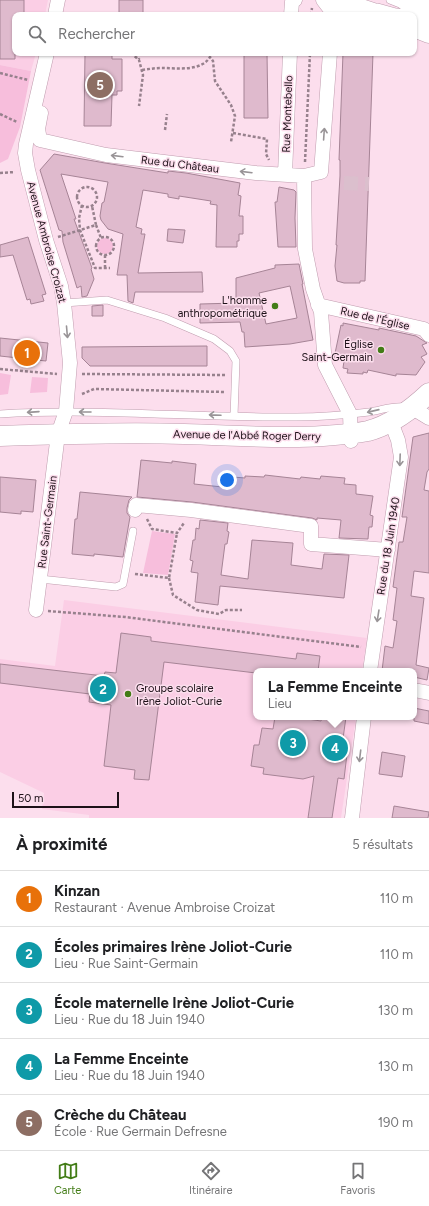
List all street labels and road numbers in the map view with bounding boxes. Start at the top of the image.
street label: Rue Montebello [280,75,295,153]
street label: Rue du Château [140,153,220,176]
street label: Avenue Ambroise Croizat [24,180,69,304]
street label: Rue de l'Église [339,304,411,333]
street label: Avenue de l'Abbé Roger Derry [173,428,321,443]
street label: Rue Saint-Germain [35,475,60,569]
street label: Rue du 18 Juin 1940 [374,496,403,596]

